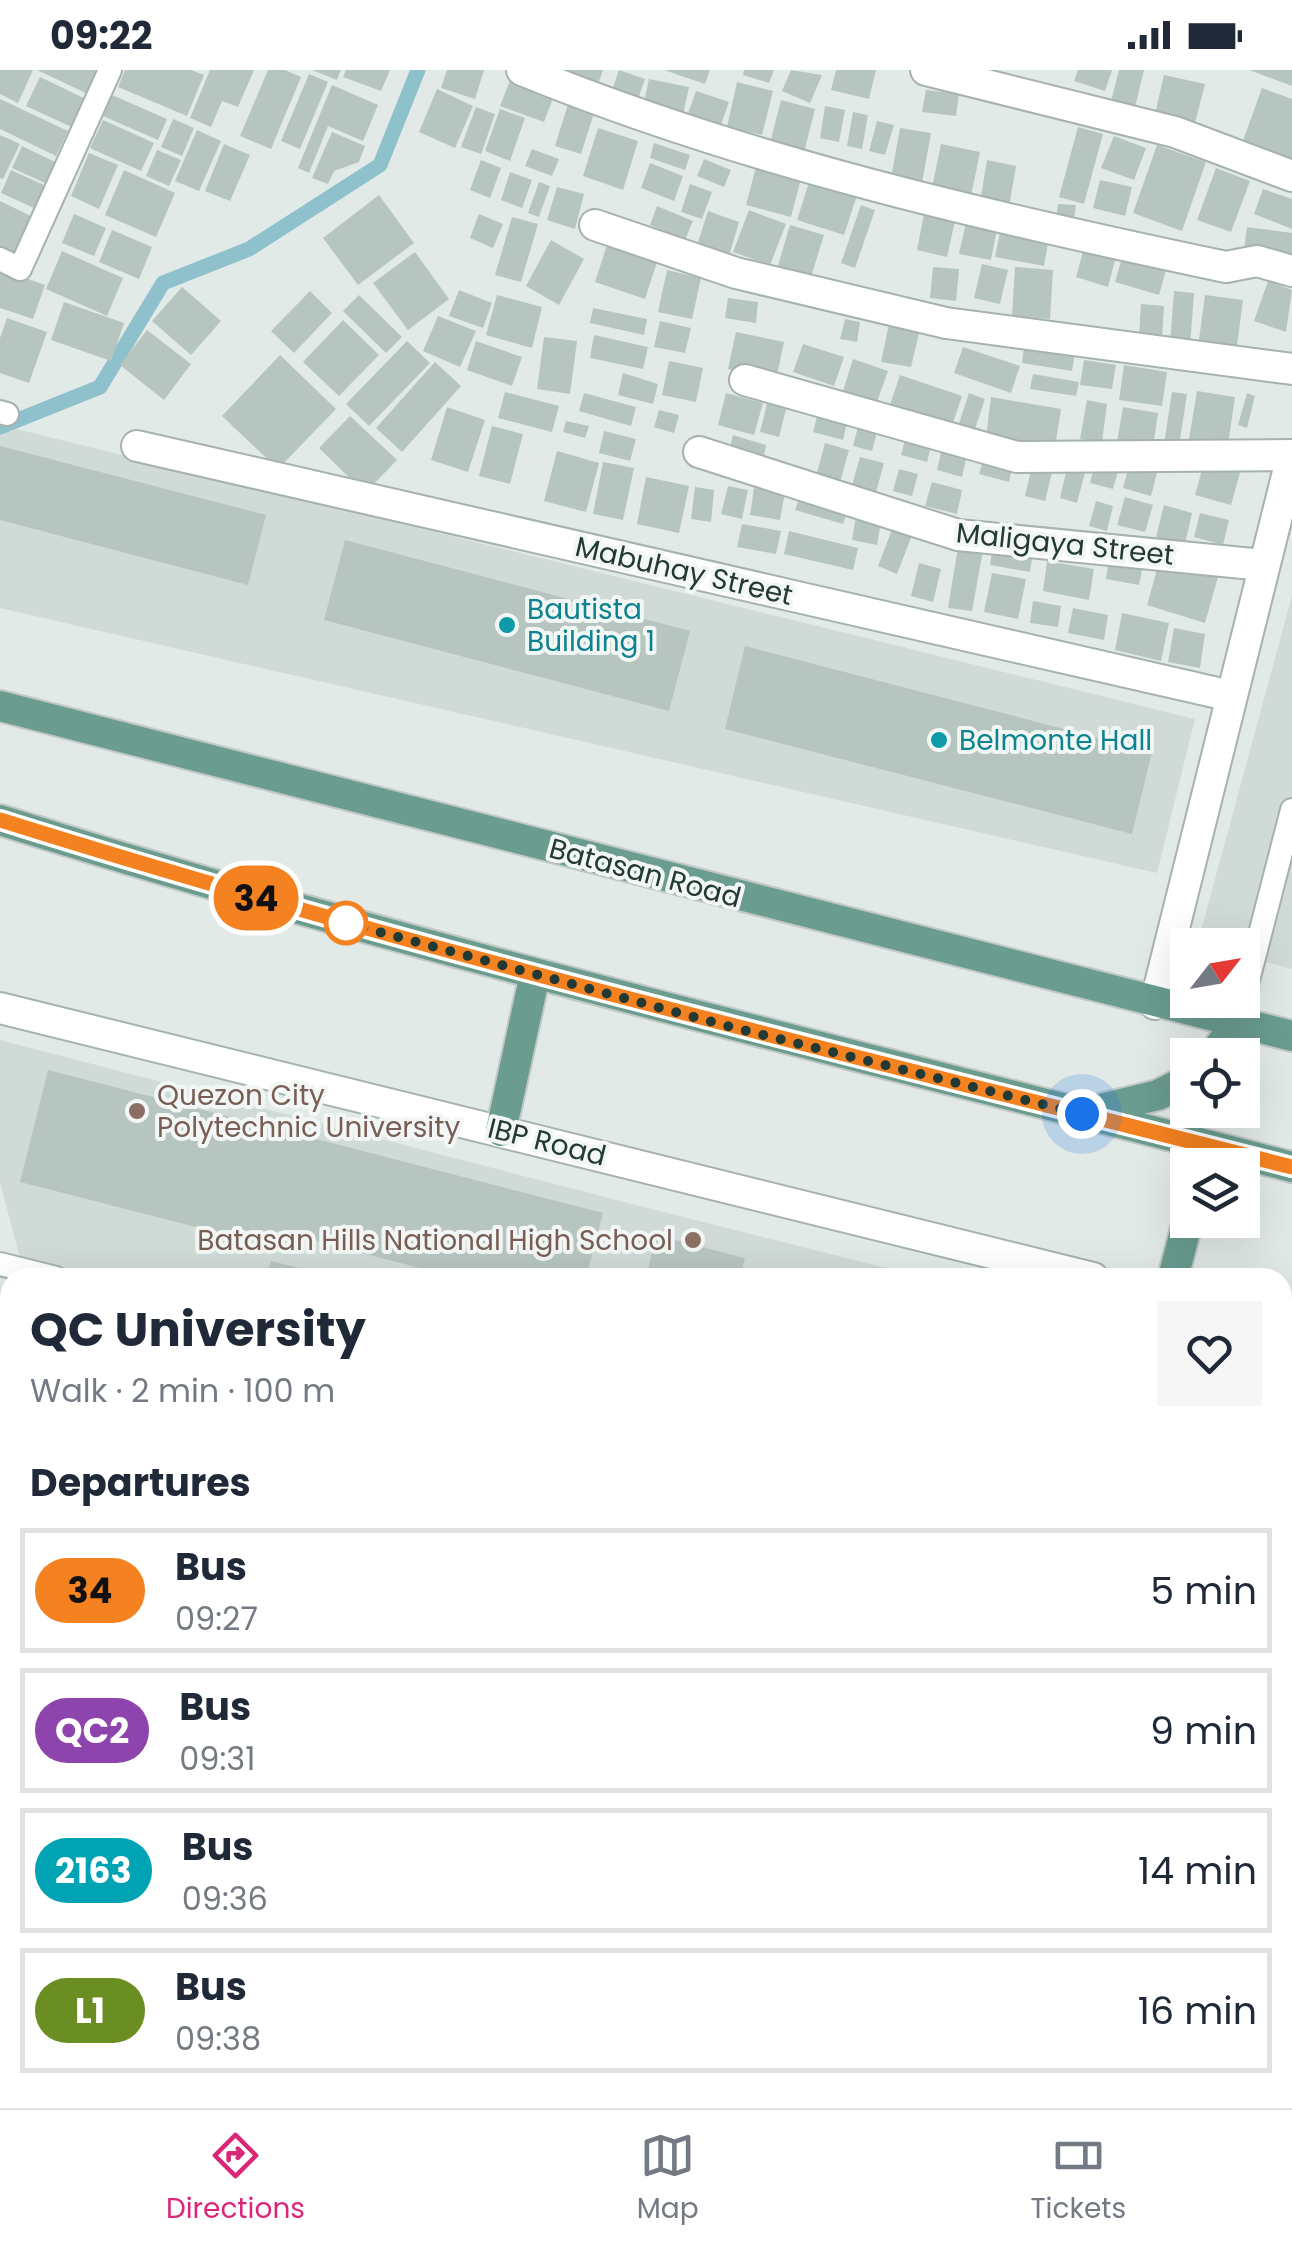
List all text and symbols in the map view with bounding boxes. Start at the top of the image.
text: 09:22 [50,9,152,62]
street label: Maligaya Street [954,513,1176,575]
street label: Mabuhay Street [571,527,797,615]
place label: Bautista Building 1 [527,590,655,661]
marker: Bautista Building 1 [496,614,518,636]
place label: Belmonte Hall [959,721,1152,760]
marker: Belmonte Hall [928,729,950,751]
street label: Batasan Road [545,829,745,917]
line badge: 34 [211,866,301,930]
text: 34 [234,874,278,923]
unlabelled marker [325,902,367,944]
north arrow [1170,928,1260,1018]
map controls [1170,928,1260,1238]
button: locate [1170,1038,1260,1128]
place label: Quezon City Polytechnic University [157,1076,460,1147]
your location [1057,1089,1107,1139]
marker: Quezon City Polytechnic University [126,1100,148,1122]
street label: IBP Road [484,1108,610,1176]
button: layers [1170,1148,1260,1238]
place label: Batasan Hills National High School [197,1221,673,1260]
marker: Batasan Hills National High School [682,1229,704,1251]
text: QC University [30,1296,366,1363]
button: heart [1157,1301,1262,1406]
text: Walk · 2 min · 100 m [30,1368,335,1413]
text: Departures [30,1456,251,1509]
text: Bus [175,1540,247,1593]
text: 5 min [1150,1564,1257,1617]
text: 34 [68,1566,112,1615]
text: 09:27 [175,1596,258,1641]
text: Bus [179,1680,251,1733]
text: 9 min [1150,1704,1257,1757]
text: QC2 [55,1706,129,1755]
text: 09:31 [179,1736,255,1781]
text: Bus [182,1820,253,1873]
text: 14 min [1138,1844,1257,1897]
text: 2163 [55,1846,132,1895]
text: 09:36 [182,1876,268,1921]
text: Bus [175,1960,247,2013]
text: 16 min [1138,1984,1257,2037]
text: L1 [75,1986,105,2035]
text: 09:38 [175,2016,261,2061]
tab: Directions [166,2128,305,2230]
tab: Map [637,2128,699,2230]
tab: Tickets [1030,2128,1126,2230]

